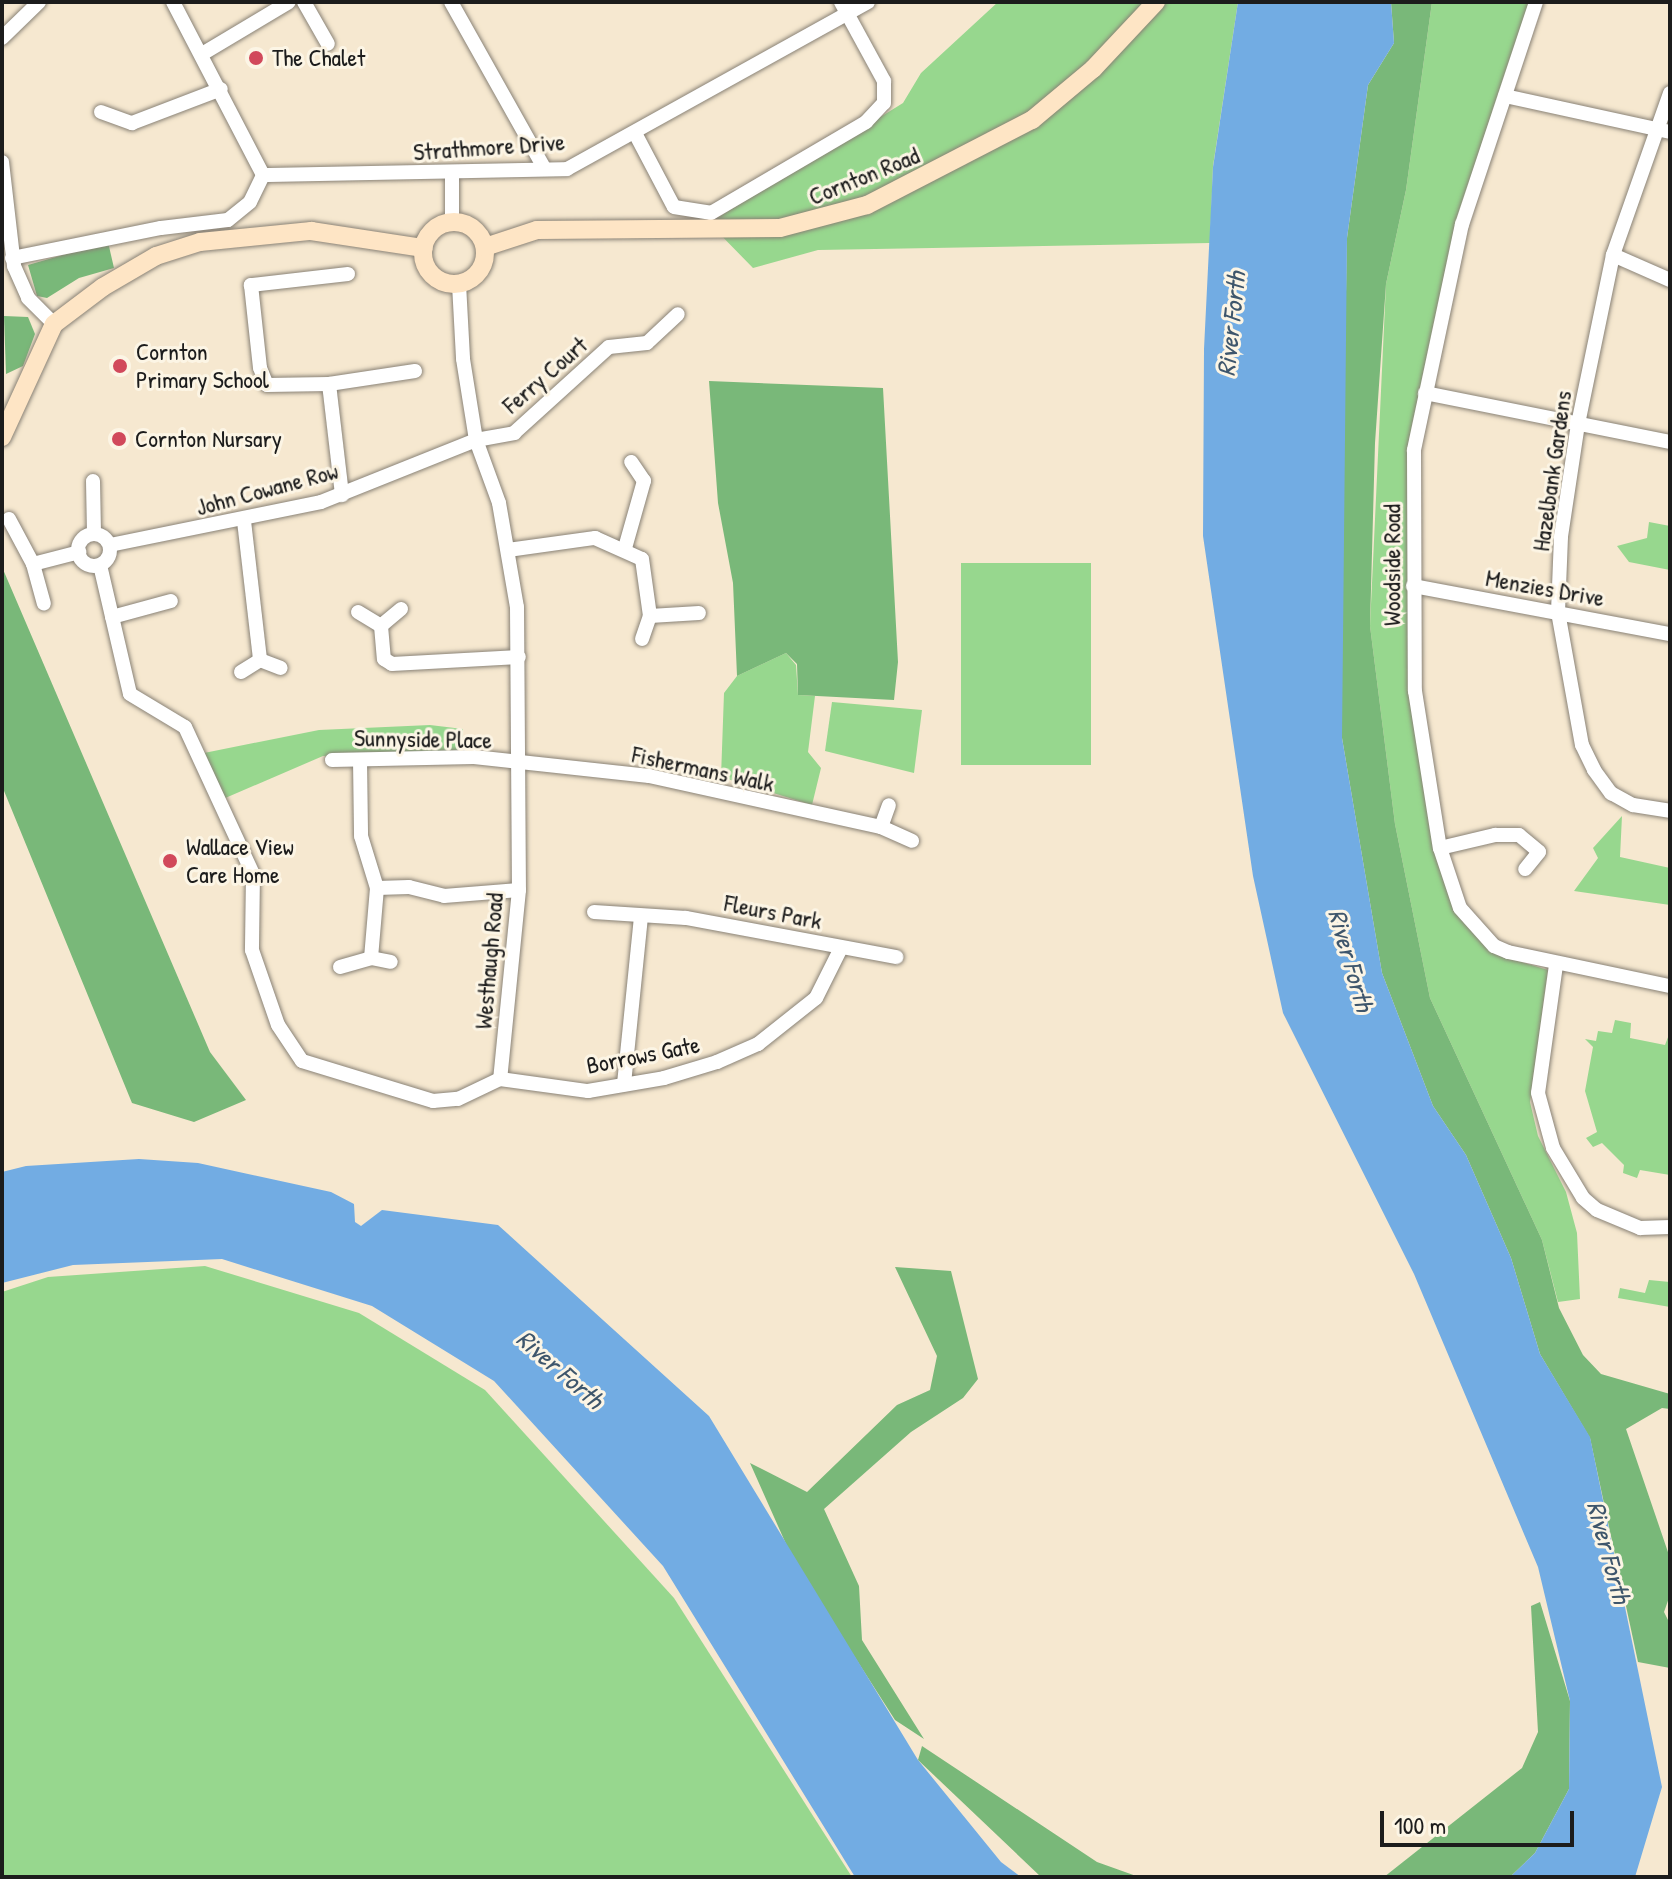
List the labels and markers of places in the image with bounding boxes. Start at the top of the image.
place label: The Chalet [272,44,365,72]
marker: The Chalet [247,49,265,67]
place label: Cornton Primary School [136,338,269,394]
marker: Cornton Primary School [111,357,129,375]
place label: Cornton Nursary [135,425,282,453]
marker: Cornton Nursary [110,430,128,448]
place label: Wallace View Care Home [186,833,294,889]
marker: Wallace View Care Home [161,852,179,870]

